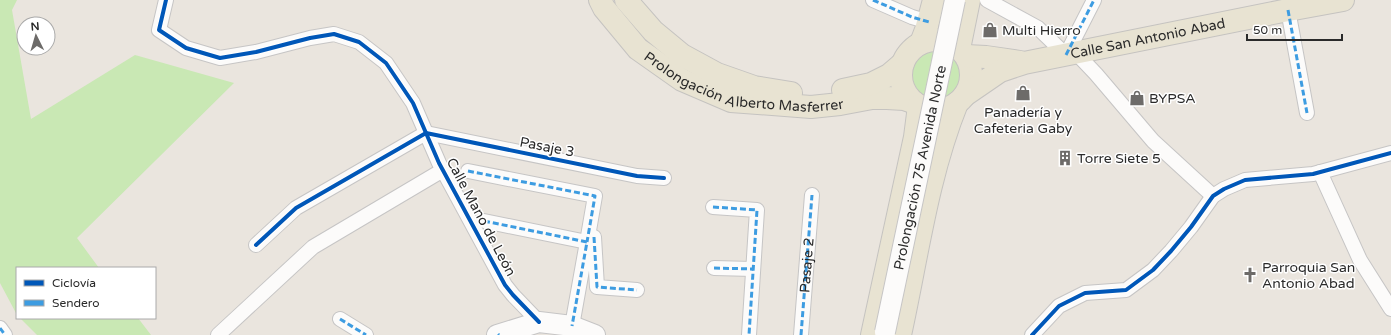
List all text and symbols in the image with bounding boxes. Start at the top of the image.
street label: Calle San Antonio Abad [1069,14,1227,62]
north arrow [16,16,56,56]
scale bar [1247,16,1342,42]
text: N [30,20,40,33]
shop icon: Multi Hierro [981,21,999,39]
place label: Multi Hierro [1002,22,1081,39]
text: 50 m [1253,23,1282,37]
street label: Prolongación Alberto Masferrer [641,48,846,116]
street label: Prolongación 75 Avenida Norte [890,64,950,272]
shop icon: Panadería y Cafeteria Gaby [1014,84,1032,102]
shop icon: BYPSA [1128,89,1146,107]
place label: BYPSA [1149,90,1196,107]
place label: Panadería y Cafeteria Gaby [974,104,1073,137]
street label: Pasaje 3 [518,133,576,161]
building icon: Torre Siete 5 [1056,149,1074,167]
place label: Torre Siete 5 [1077,150,1161,167]
street label: Calle Mano de León [443,155,519,279]
street label: Pasaje 2 [796,237,817,294]
place label: Parroquia San Antonio Abad [1262,259,1355,292]
church icon: Parroquia San Antonio Abad [1241,266,1259,284]
legend [16,267,156,319]
text: Ciclovía [52,276,96,290]
text: Sendero [52,296,100,310]

